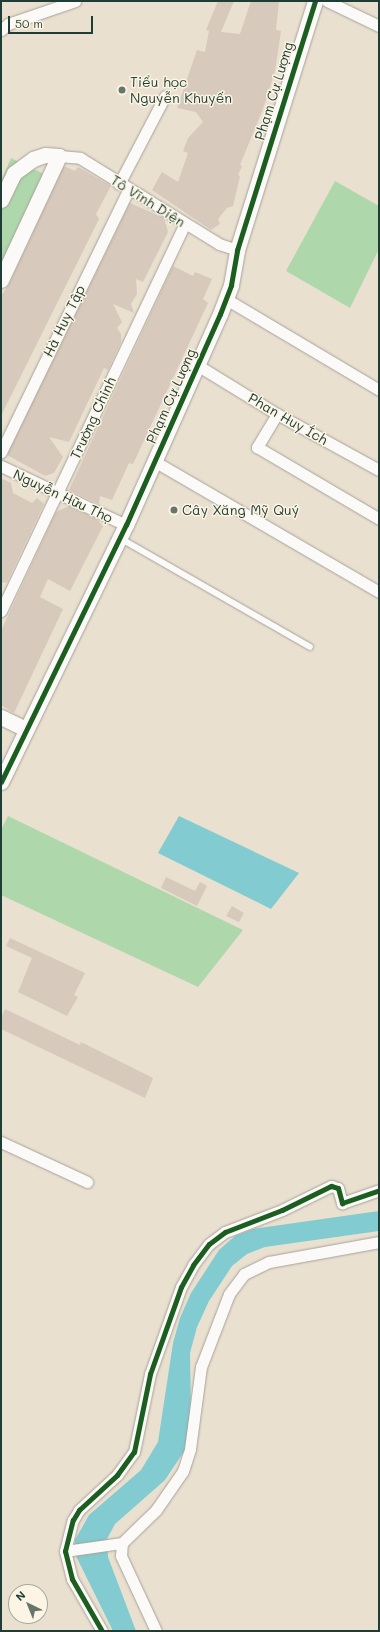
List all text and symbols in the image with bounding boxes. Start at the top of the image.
scale bar [10,8,95,34]
text: 50 m [15,15,43,31]
street label: Phạm Cự Lượng [251,40,297,142]
place label: Tiểu học Nguyễn Khuyến [130,74,232,106]
marker: Tiểu học Nguyễn Khuyến [117,85,127,95]
street label: Tô Vĩnh Diện [108,172,188,230]
street label: Hà Huy Tập [39,282,89,360]
street label: Phạm Cự Lượng [143,346,199,446]
street label: Trường Chinh [67,374,119,462]
street label: Phan Huy Ích [245,389,331,449]
street label: Nguyễn Hữu Thọ [10,466,116,526]
place label: Cây Xăng Mỹ Quý [182,502,299,518]
marker: Cây Xăng Mỹ Quý [169,505,179,515]
north arrow [8,1584,48,1624]
text: N [12,1587,28,1604]

